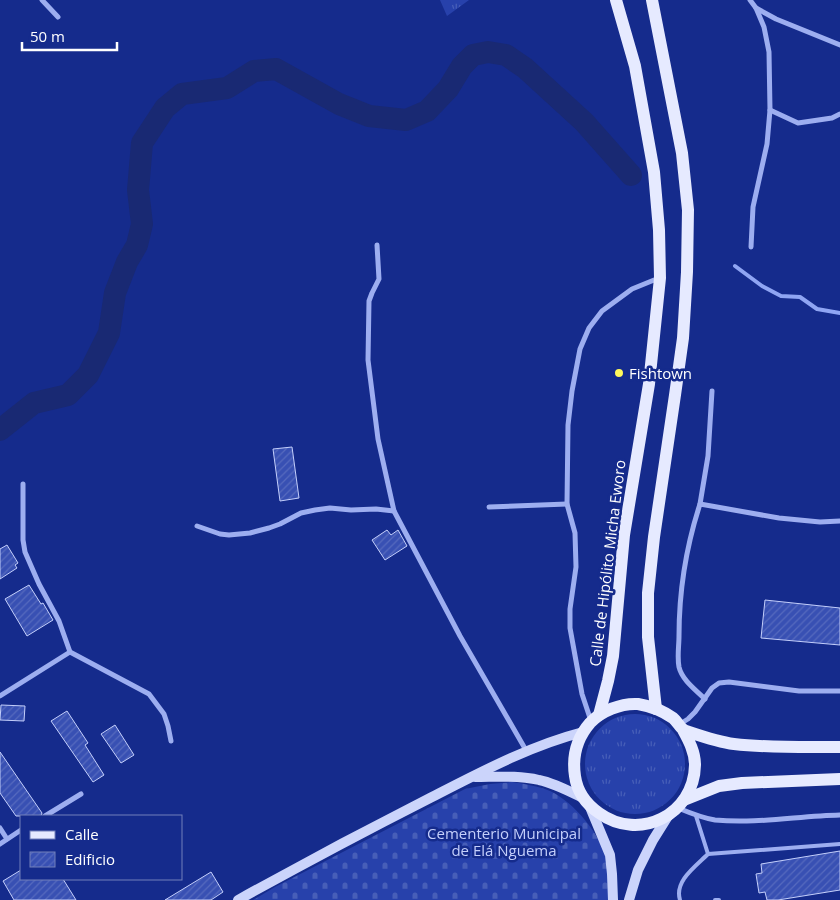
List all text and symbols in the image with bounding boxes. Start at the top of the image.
scale bar [22,20,118,52]
text: 50 m [30,26,65,46]
place label: Fishtown [629,363,692,383]
marker: Fishtown [613,367,625,379]
street label: Calle de Hipólito Micha Eworo [584,459,630,667]
legend [20,815,182,880]
park label: Cementerio Municipal de Elá Nguema [427,823,581,860]
text: Calle [65,824,99,844]
text: Edificio [65,849,115,869]

